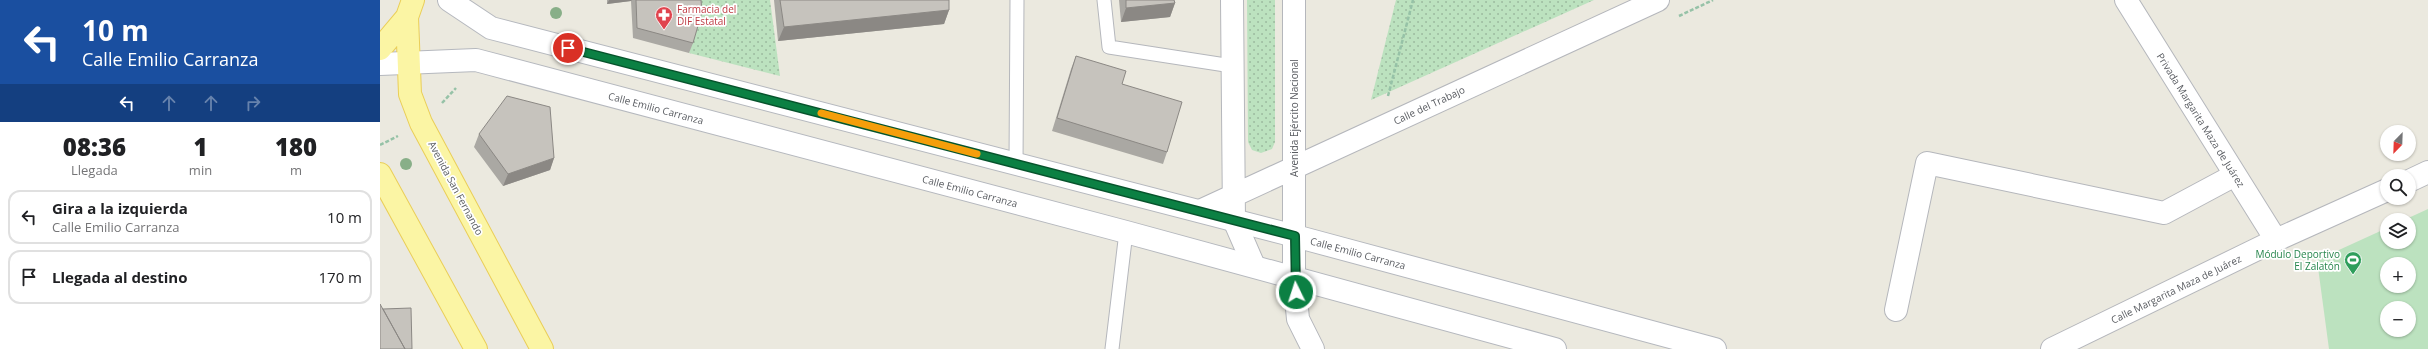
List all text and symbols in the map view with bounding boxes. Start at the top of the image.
place label: Farmacia del DIF Estatal [677,2,736,28]
pharmacy icon: Farmacia del DIF Estatal [654,5,674,30]
text: 10 m [82,11,149,49]
icon: left [16,16,68,68]
pin [551,31,585,65]
icon: arrive [557,37,579,59]
text: Calle Emilio Carranza [82,47,259,71]
street label: Privada Margarita Maza de Juárez [2154,50,2248,190]
street label: Avenida Ejército Nacional [1287,59,1301,177]
street label: Calle del Trabajo [1391,82,1467,128]
street label: Calle Emilio Carranza [607,89,705,127]
icon: left [116,92,138,114]
icon: ahead [158,92,180,114]
icon: ahead [200,92,222,114]
icon: right [242,92,264,114]
north arrow [2380,125,2416,161]
map controls [2380,125,2416,337]
text: 08:36 [63,130,126,163]
text: 1 [193,130,208,163]
text: 180 [275,130,317,163]
street label: Avenida San Fernando [425,139,487,237]
text: Llegada [71,161,118,179]
text: min [189,161,212,179]
text: m [290,161,302,179]
button: search [2380,169,2416,205]
street label: Calle Emilio Carranza [921,172,1019,210]
text: Gira a la izquierda [52,198,188,218]
icon: left [18,206,40,228]
text: 10 m [327,207,362,227]
button: layers [2380,213,2416,249]
text: Calle Emilio Carranza [52,218,180,236]
street label: Calle Emilio Carranza [1309,234,1407,272]
place label: Módulo Deportivo El Zalatón [2255,247,2340,273]
sports icon: Módulo Deportivo El Zalatón [2343,250,2363,275]
street label: Calle Margarita Maza de Juárez [2108,251,2244,327]
button: + [2380,257,2416,293]
icon: arrive [18,266,40,288]
text: Llegada al destino [52,267,187,287]
text: 170 m [318,267,362,287]
position arrow [1275,271,1317,313]
button: − [2380,301,2416,337]

